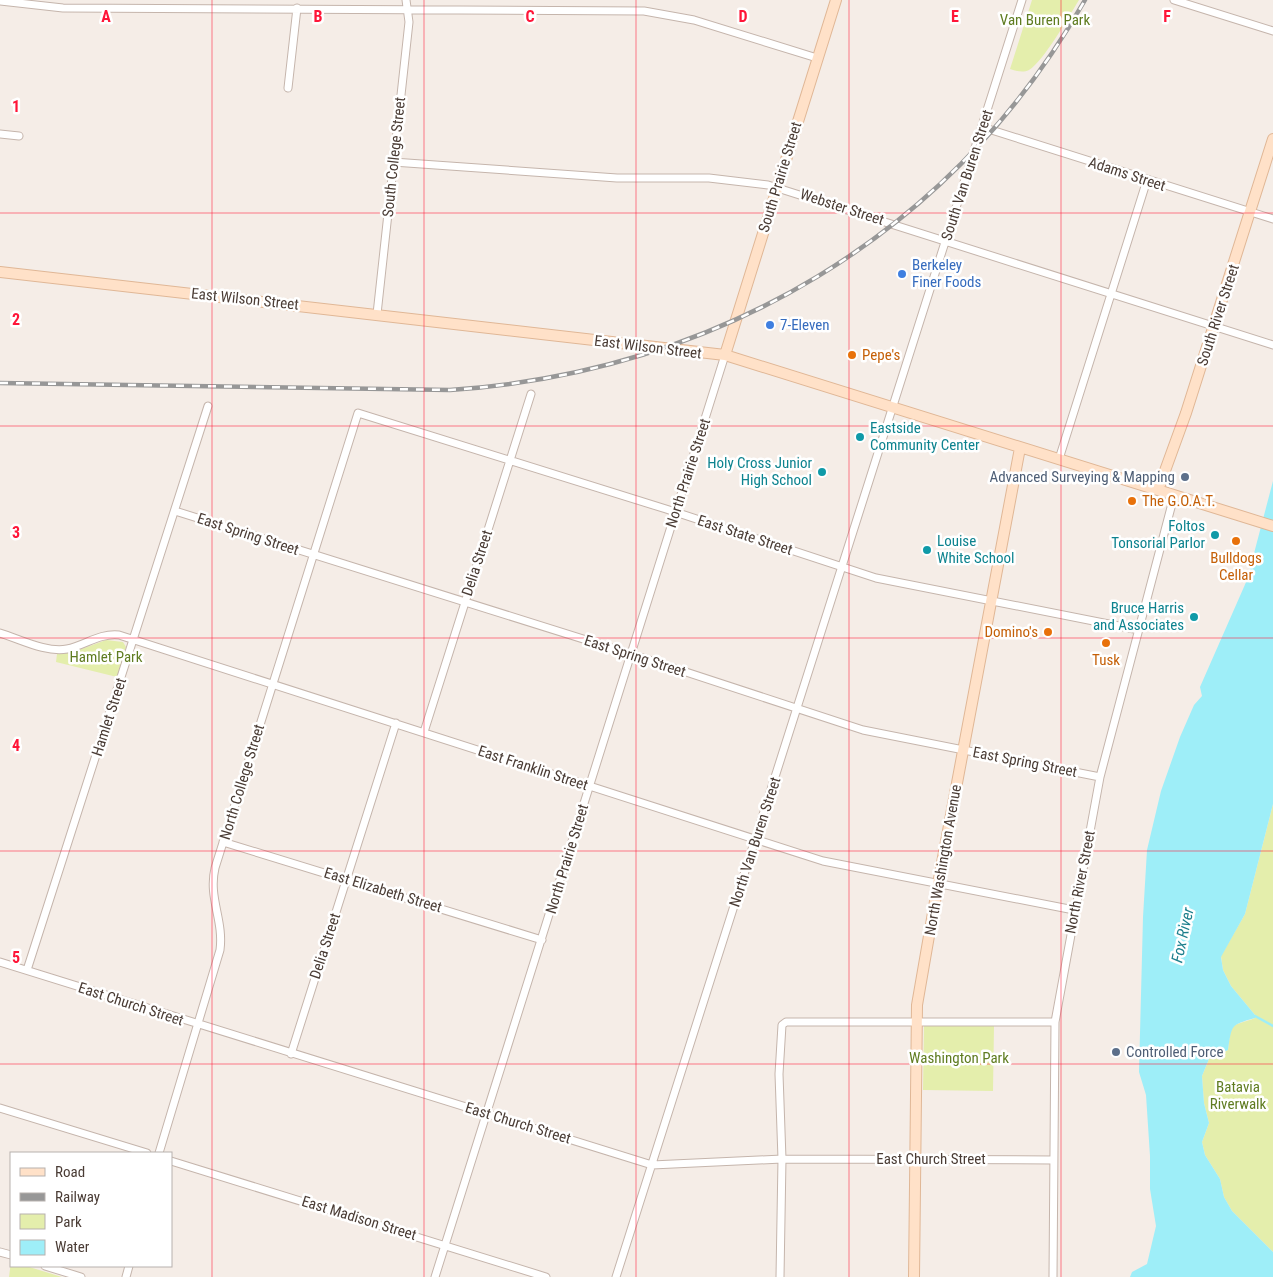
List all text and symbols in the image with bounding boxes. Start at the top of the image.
text: A [101,7,111,26]
text: B [314,7,323,26]
text: C [525,7,535,26]
text: D [738,7,748,26]
text: E [951,7,959,26]
text: F [1163,7,1171,26]
park label: Van Buren Park [1000,11,1090,29]
street label: South College Street [379,96,409,218]
text: 1 [12,97,20,116]
street label: South Van Buren Street [937,107,997,243]
street label: South Prairie Street [755,120,805,234]
street label: Adams Street [1086,153,1168,195]
street label: Webster Street [798,185,886,229]
place label: Berkeley Finer Foods [912,256,982,291]
street label: South River Street [1193,262,1243,368]
marker: Berkeley Finer Foods [896,268,908,280]
street label: East Wilson Street [190,284,300,314]
text: 2 [12,310,20,329]
place label: 7-Eleven [780,316,830,334]
marker: 7-Eleven [764,319,776,331]
street label: East Wilson Street [593,331,703,363]
place label: Pepe's [862,346,901,364]
marker: Pepe's [846,349,858,361]
street label: North Prairie Street [662,416,714,530]
place label: Eastside Community Center [870,419,980,454]
marker: Eastside Community Center [854,431,866,443]
place label: Holy Cross Junior High School [707,454,812,489]
marker: Holy Cross Junior High School [816,466,828,478]
place label: Advanced Surveying & Mapping [990,468,1175,486]
marker: Advanced Surveying & Mapping [1179,471,1191,483]
place label: The G.O.A.T. [1142,492,1215,510]
marker: The G.O.A.T. [1126,495,1138,507]
street label: East Spring Street [195,509,301,559]
street label: East State Street [695,511,795,559]
place label: Foltos Tonsorial Parlor [1111,517,1205,552]
text: 3 [12,523,20,542]
street label: Delia Street [458,528,496,598]
marker: Foltos Tonsorial Parlor [1209,529,1221,541]
place label: Louise White School [937,532,1014,567]
marker: Bulldogs Cellar [1230,535,1242,547]
marker: Louise White School [921,544,933,556]
place label: Bulldogs Cellar [1210,549,1262,584]
place label: Bruce Harris and Associates [1093,599,1184,634]
marker: Bruce Harris and Associates [1188,611,1200,623]
place label: Domino's [984,623,1038,641]
marker: Domino's [1042,626,1054,638]
street label: East Spring Street [582,631,688,681]
marker: Tusk [1100,637,1112,649]
park label: Hamlet Park [70,648,143,666]
place label: Tusk [1092,651,1120,669]
street label: Hamlet Street [88,676,130,758]
street label: North College Street [216,722,268,842]
text: 4 [12,736,20,755]
street label: East Franklin Street [476,742,590,794]
street label: East Spring Street [971,743,1079,781]
street label: North Van Buren Street [725,775,785,909]
street label: North Washington Avenue [921,783,965,937]
street label: North Prairie Street [542,802,592,916]
street label: North River Street [1061,829,1099,935]
street label: East Elizabeth Street [322,864,444,916]
water label: Fox River [1167,905,1198,964]
street label: Delia Street [306,911,344,981]
text: 5 [12,948,20,967]
street label: East Church Street [76,979,186,1029]
place label: Controlled Force [1126,1043,1223,1061]
marker: Controlled Force [1110,1046,1122,1058]
park label: Washington Park [909,1049,1009,1067]
park label: Batavia Riverwalk [1210,1078,1267,1113]
street label: East Church Street [463,1098,573,1148]
street label: East Church Street [876,1150,986,1168]
legend [10,1152,172,1267]
text: Road [55,1163,85,1181]
text: Railway [55,1188,100,1206]
street label: East Madison Street [299,1192,419,1244]
text: Park [55,1213,82,1231]
text: Water [55,1238,90,1256]

